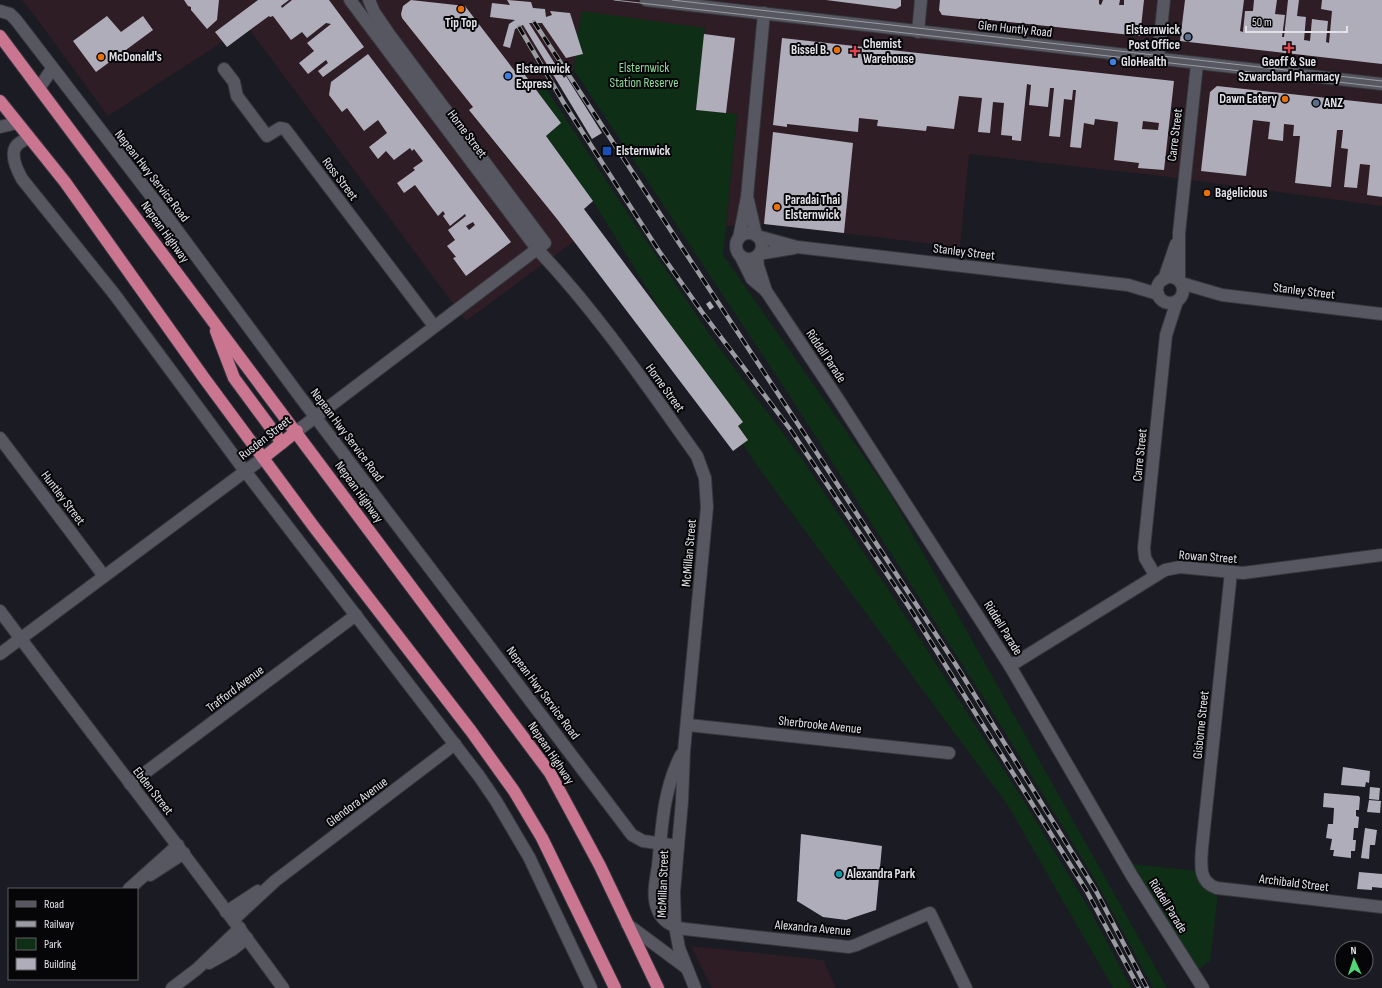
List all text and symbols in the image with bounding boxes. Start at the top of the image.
marker: Tip Top [456,4,466,14]
scale bar [1246,8,1347,34]
place label: Tip Top [445,15,477,31]
text: 50 m [1252,15,1272,30]
street label: Glen Huntly Road [977,17,1053,41]
place label: Elsternwick Post Office [1126,22,1181,53]
marker: Elsternwick Post Office [1183,32,1193,42]
place label: Chemist Warehouse [863,36,915,67]
place label: Bissel B. [791,42,829,58]
marker: Geoff & Sue Szwarcbard Pharmacy [1284,43,1294,53]
marker: Bissel B. [832,45,842,55]
marker: Chemist Warehouse [850,46,860,56]
place label: McDonald's [109,49,162,65]
marker: McDonald's [96,52,106,62]
place label: GloHealth [1121,54,1167,70]
place label: Geoff & Sue Szwarcbard Pharmacy [1238,54,1340,85]
marker: GloHealth [1108,57,1118,67]
park label: Elsternwick Station Reserve [610,60,678,91]
place label: Elsternwick Express [516,61,571,92]
marker: Elsternwick Express [503,71,513,81]
place label: Dawn Eatery [1219,91,1278,107]
marker: Dawn Eatery [1280,94,1290,104]
place label: ANZ [1323,95,1343,111]
marker: ANZ [1311,98,1321,108]
street label: Horne Street [444,107,490,161]
street label: Carre Street [1164,108,1186,162]
street label: Nepean Hwy Service Road [111,127,193,225]
place label: Elsternwick [616,143,671,159]
marker: Elsternwick [601,145,613,157]
street label: Ross Street [319,154,361,204]
place label: Bagelicious [1215,185,1267,201]
marker: Bagelicious [1202,188,1212,198]
place label: Paradai Thai Elsternwick [785,192,841,223]
street label: Nepean Highway [137,198,193,266]
marker: Paradai Thai Elsternwick [772,202,782,212]
street label: Stanley Street [932,240,996,264]
street label: Stanley Street [1272,279,1336,303]
street label: Riddell Parade [802,326,850,386]
street label: Horne Street [642,361,688,415]
street label: Nepean Hwy Service Road [307,385,387,485]
street label: Rusden Street [236,413,294,463]
street label: Carre Street [1129,428,1151,482]
street label: Nepean Highway [331,458,387,526]
street label: Huntley Street [37,468,89,528]
street label: McMillan Street [678,518,700,588]
street label: Rowan Street [1178,547,1238,567]
street label: Riddell Parade [980,598,1026,658]
street label: Nepean Hwy Service Road [503,643,583,743]
street label: Trafford Avenue [203,662,267,716]
street label: Gisborne Street [1189,690,1213,760]
street label: Sherbrooke Avenue [778,713,862,737]
street label: Nepean Highway [524,719,578,787]
street label: Ebden Street [129,764,177,818]
street label: Glendora Avenue [323,774,391,830]
street label: McMillan Street [654,850,672,918]
place label: Alexandra Park [846,866,916,882]
marker: Alexandra Park [834,869,844,879]
street label: Archibald Street [1257,871,1330,895]
street label: Riddell Parade [1145,876,1191,936]
legend [8,888,138,980]
text: Road [44,897,64,912]
text: Railway [44,917,75,932]
street label: Alexandra Avenue [773,917,852,939]
text: Park [44,937,62,952]
north arrow [1334,940,1374,980]
text: N [1350,944,1357,957]
text: Building [44,957,76,972]

